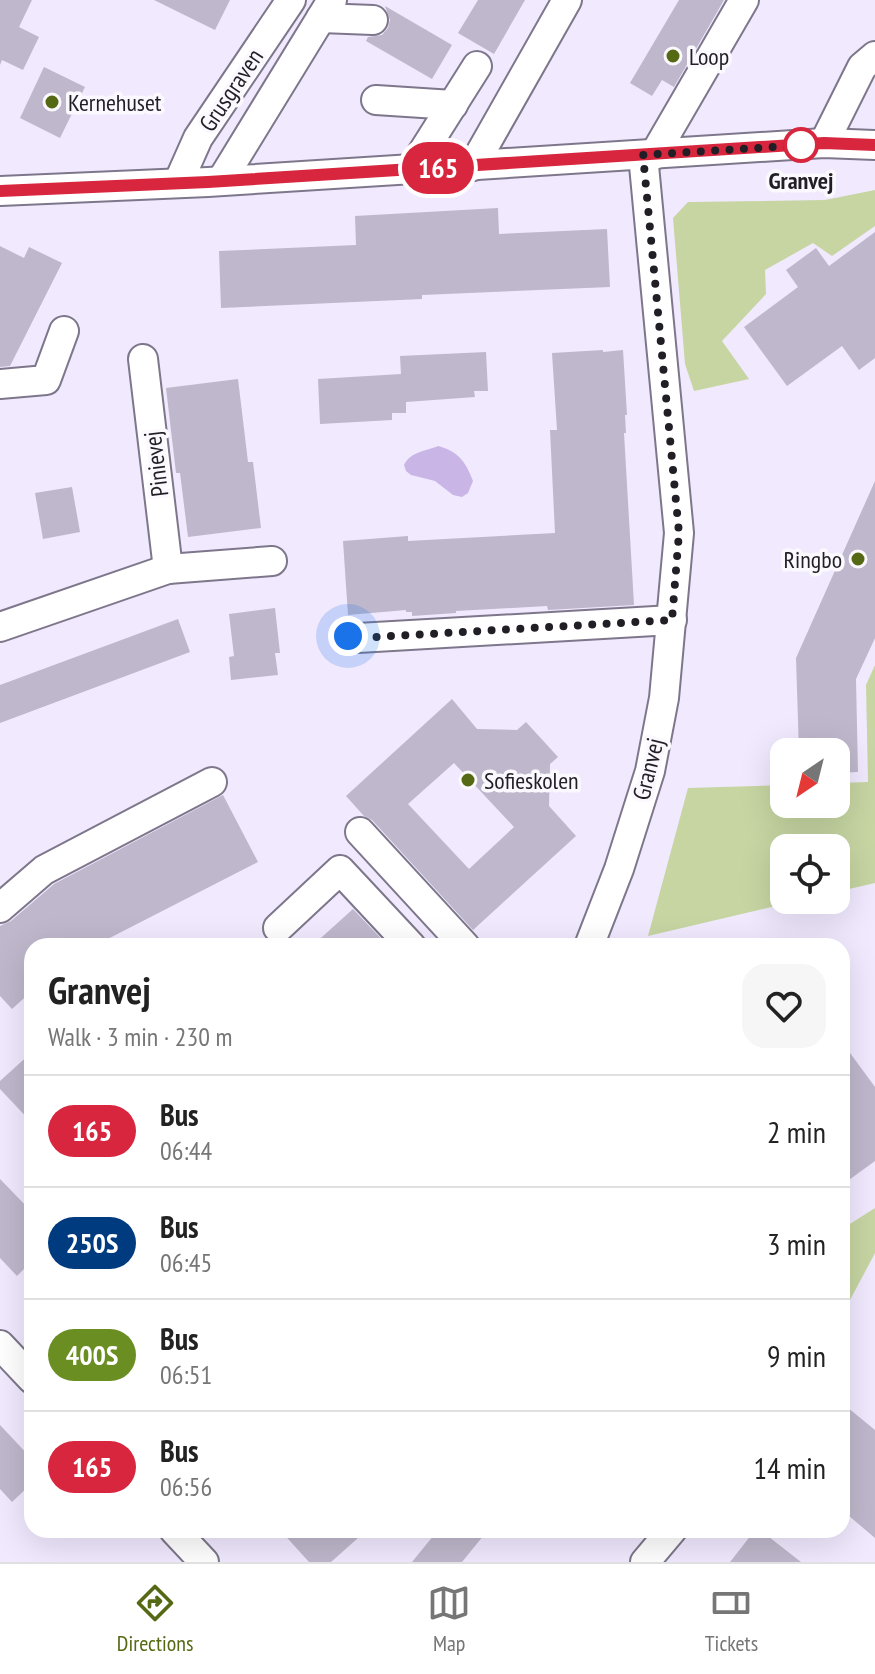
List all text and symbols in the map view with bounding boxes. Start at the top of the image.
place label: Loop [689,41,729,72]
street label: Grusgraven [192,43,270,137]
marker: Loop [664,47,682,65]
place label: Kernehuset [68,87,162,118]
marker: Kernehuset [43,93,61,111]
marker: Granvej [784,128,818,162]
line badge: 165 [392,142,484,194]
text: 165 [418,149,458,186]
place label: Granvej [769,165,833,196]
street label: Pinievej [137,430,175,498]
place label: Ringbo [784,544,842,575]
marker: Ringbo [849,550,867,568]
your location [328,616,368,656]
street label: Granvej [625,735,671,803]
north arrow [770,738,850,818]
map controls [770,738,850,914]
place label: Sofieskolen [484,765,579,796]
marker: Sofieskolen [459,771,477,789]
button: locate [770,834,850,914]
button: heart [742,964,826,1048]
text: Granvej [48,965,151,1014]
text: Walk · 3 min · 230 m [48,1020,232,1053]
text: Bus [160,1095,199,1134]
text: 165 [72,1112,112,1149]
text: 2 min [767,1112,826,1151]
text: 06:44 [160,1134,212,1167]
text: Bus [160,1207,199,1246]
text: 250S [66,1224,118,1261]
text: 3 min [767,1224,826,1263]
text: 06:45 [160,1246,212,1279]
text: Bus [160,1319,199,1358]
text: 400S [66,1336,118,1373]
text: 9 min [767,1336,826,1375]
text: 06:51 [160,1358,212,1391]
text: Bus [160,1431,199,1470]
text: 165 [72,1448,112,1485]
text: 14 min [753,1448,826,1487]
text: 06:56 [160,1470,212,1503]
tab: Directions [117,1581,193,1657]
tab: Map [427,1581,471,1657]
tab: Tickets [705,1581,758,1657]

